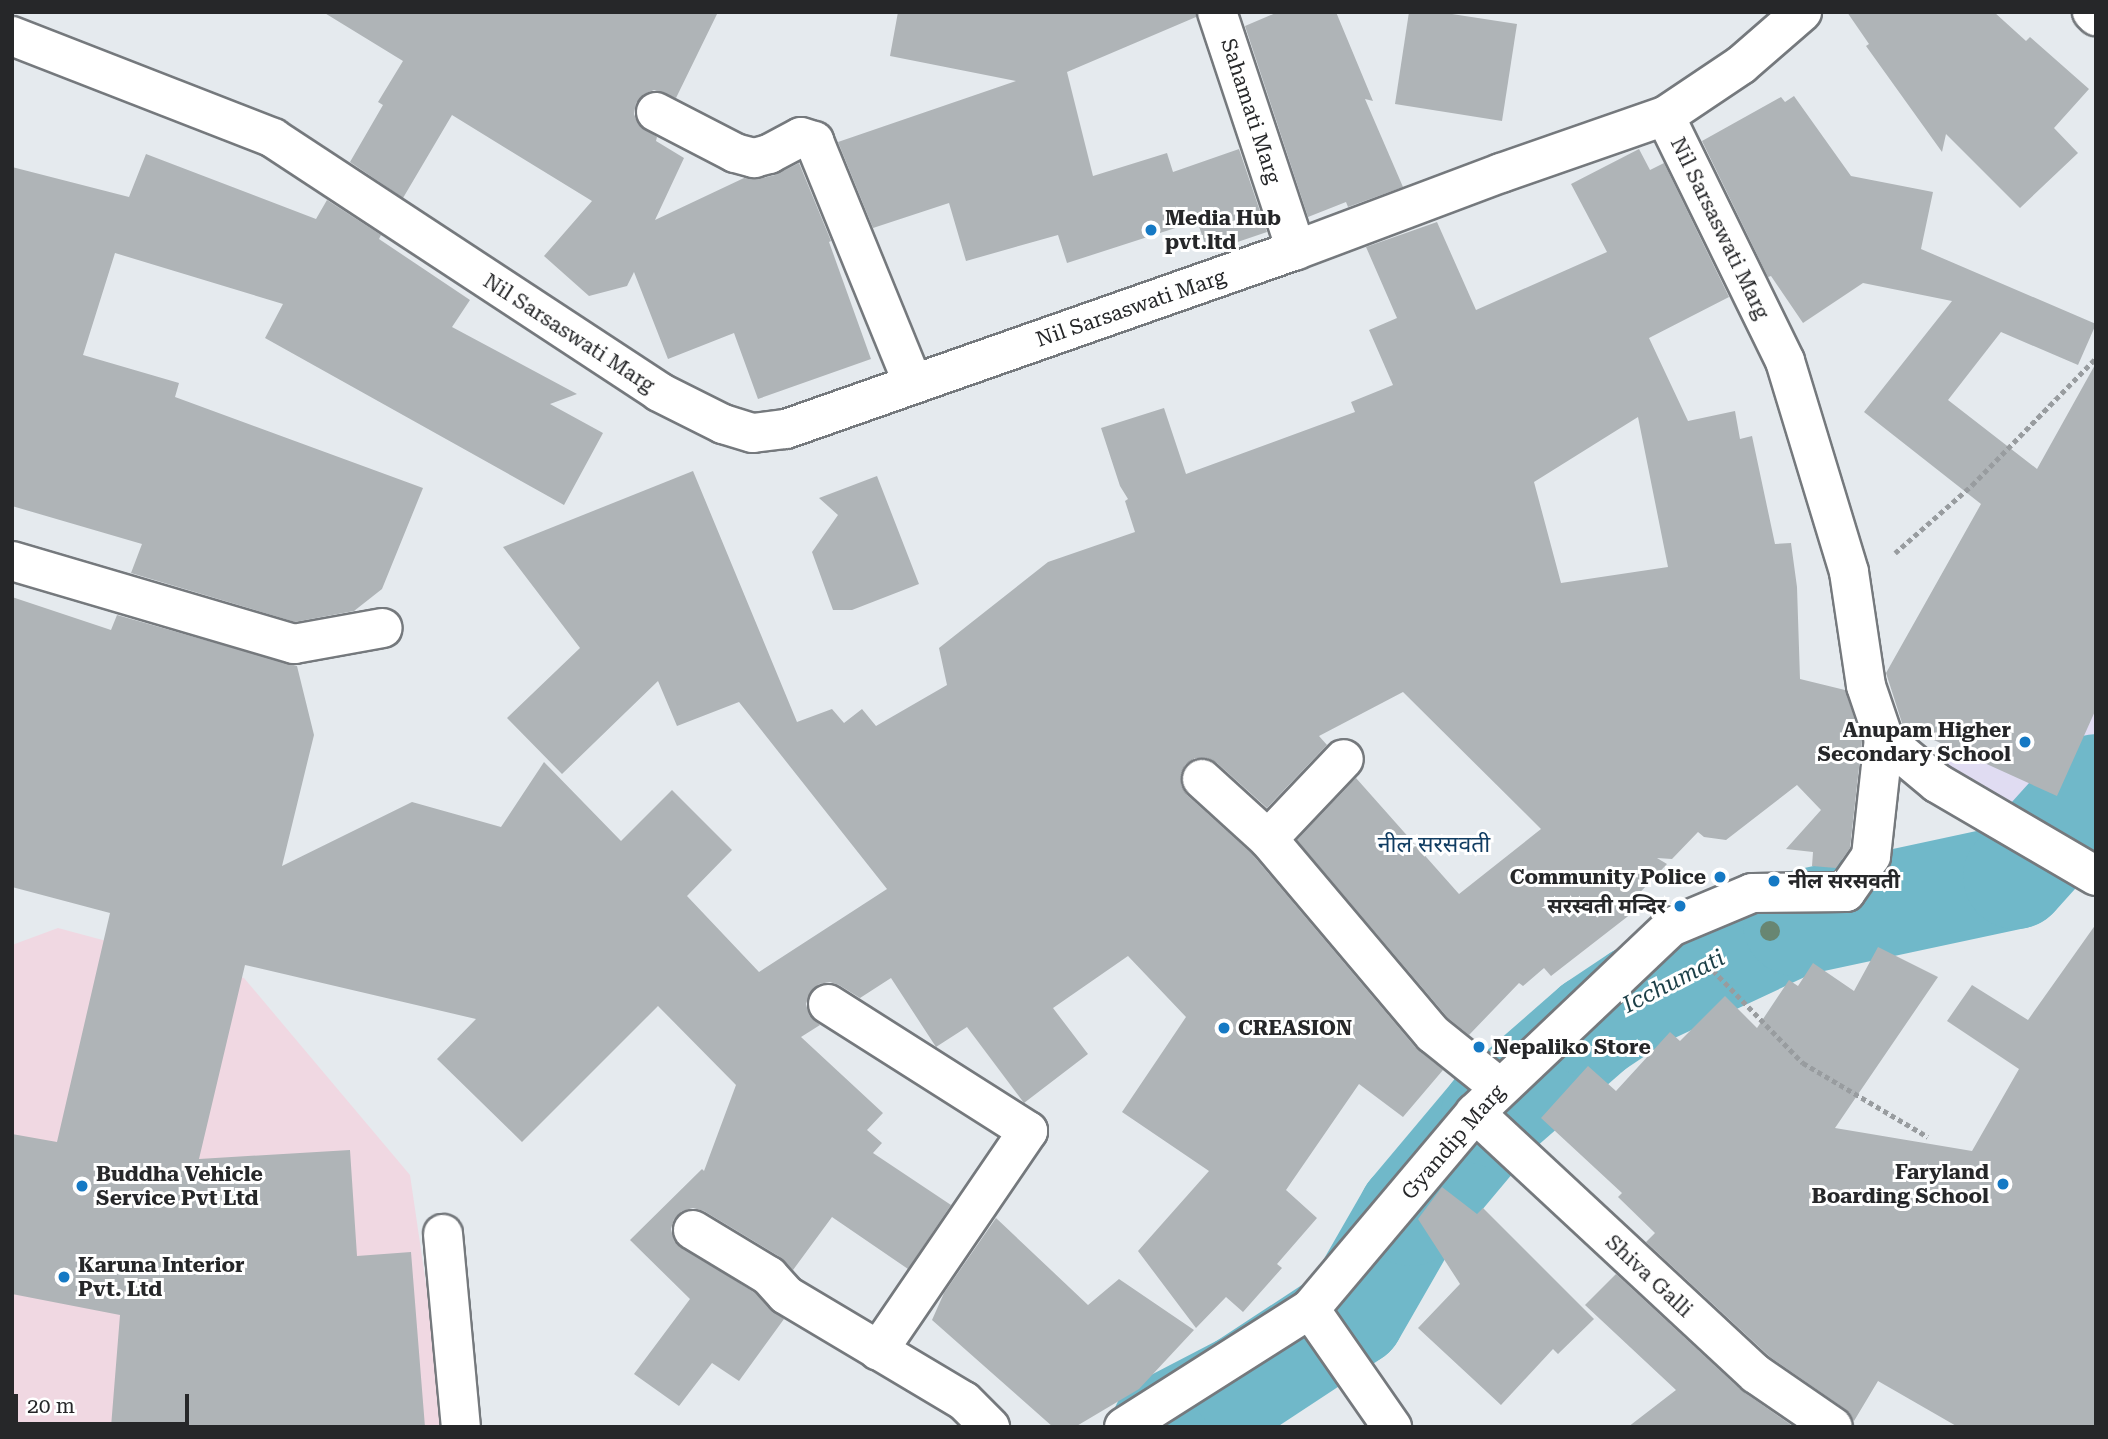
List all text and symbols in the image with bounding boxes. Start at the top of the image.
street label: Sahamati Marg [1216,35,1286,187]
street label: Nil Sarsaswati Marg [1665,133,1775,323]
place label: Media Hub pvt.ltd [1165,205,1281,255]
marker: Media Hub pvt.ltd [1143,222,1159,238]
street label: Nil Sarsaswati Marg [1033,264,1229,352]
street label: Nil Sarsaswati Marg [479,268,659,398]
place label: Anupam Higher Secondary School [1817,717,2011,767]
marker: Anupam Higher Secondary School [2017,734,2033,750]
district label: नील सरसवती [1378,831,1490,859]
place label: Community Police [1510,864,1706,890]
place label: नील सरसवती [1788,868,1900,894]
marker: Community Police [1712,869,1728,885]
marker: नील सरसवती [1766,873,1782,889]
place label: सरस्वती मन्दिर [1547,893,1666,919]
marker: सरस्वती मन्दिर [1672,898,1688,914]
water label: Icchumati [1618,945,1730,1019]
place label: CREASION [1238,1015,1352,1041]
marker: CREASION [1216,1020,1232,1036]
place label: Nepaliko Store [1493,1034,1651,1060]
marker: Nepaliko Store [1471,1039,1487,1055]
street label: Gyandip Marg [1396,1079,1510,1205]
place label: Faryland Boarding School [1811,1159,1989,1209]
place label: Buddha Vehicle Service Pvt Ltd [96,1161,263,1211]
marker: Faryland Boarding School [1995,1176,2011,1192]
marker: Buddha Vehicle Service Pvt Ltd [74,1178,90,1194]
street label: Shiva Galli [1600,1229,1698,1323]
place label: Karuna Interior Pvt. Ltd [78,1252,245,1302]
marker: Karuna Interior Pvt. Ltd [56,1269,72,1285]
scale bar [18,1380,192,1424]
text: 20 m [27,1394,75,1418]

